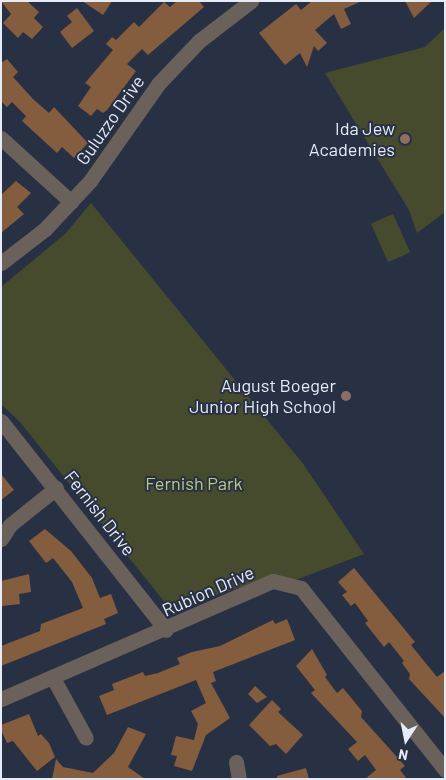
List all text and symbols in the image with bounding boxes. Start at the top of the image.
street label: Guluzzo Drive [71,71,149,169]
place label: Ida Jew Academies [309,118,395,160]
marker: Ida Jew Academies [399,133,411,145]
place label: August Boeger Junior High School [189,375,336,418]
marker: August Boeger Junior High School [340,390,352,402]
street label: Fernish Drive [60,466,140,560]
park label: Fernish Park [145,472,243,494]
street label: Rubion Drive [159,561,257,621]
north arrow [381,715,431,765]
text: N [397,746,409,764]

